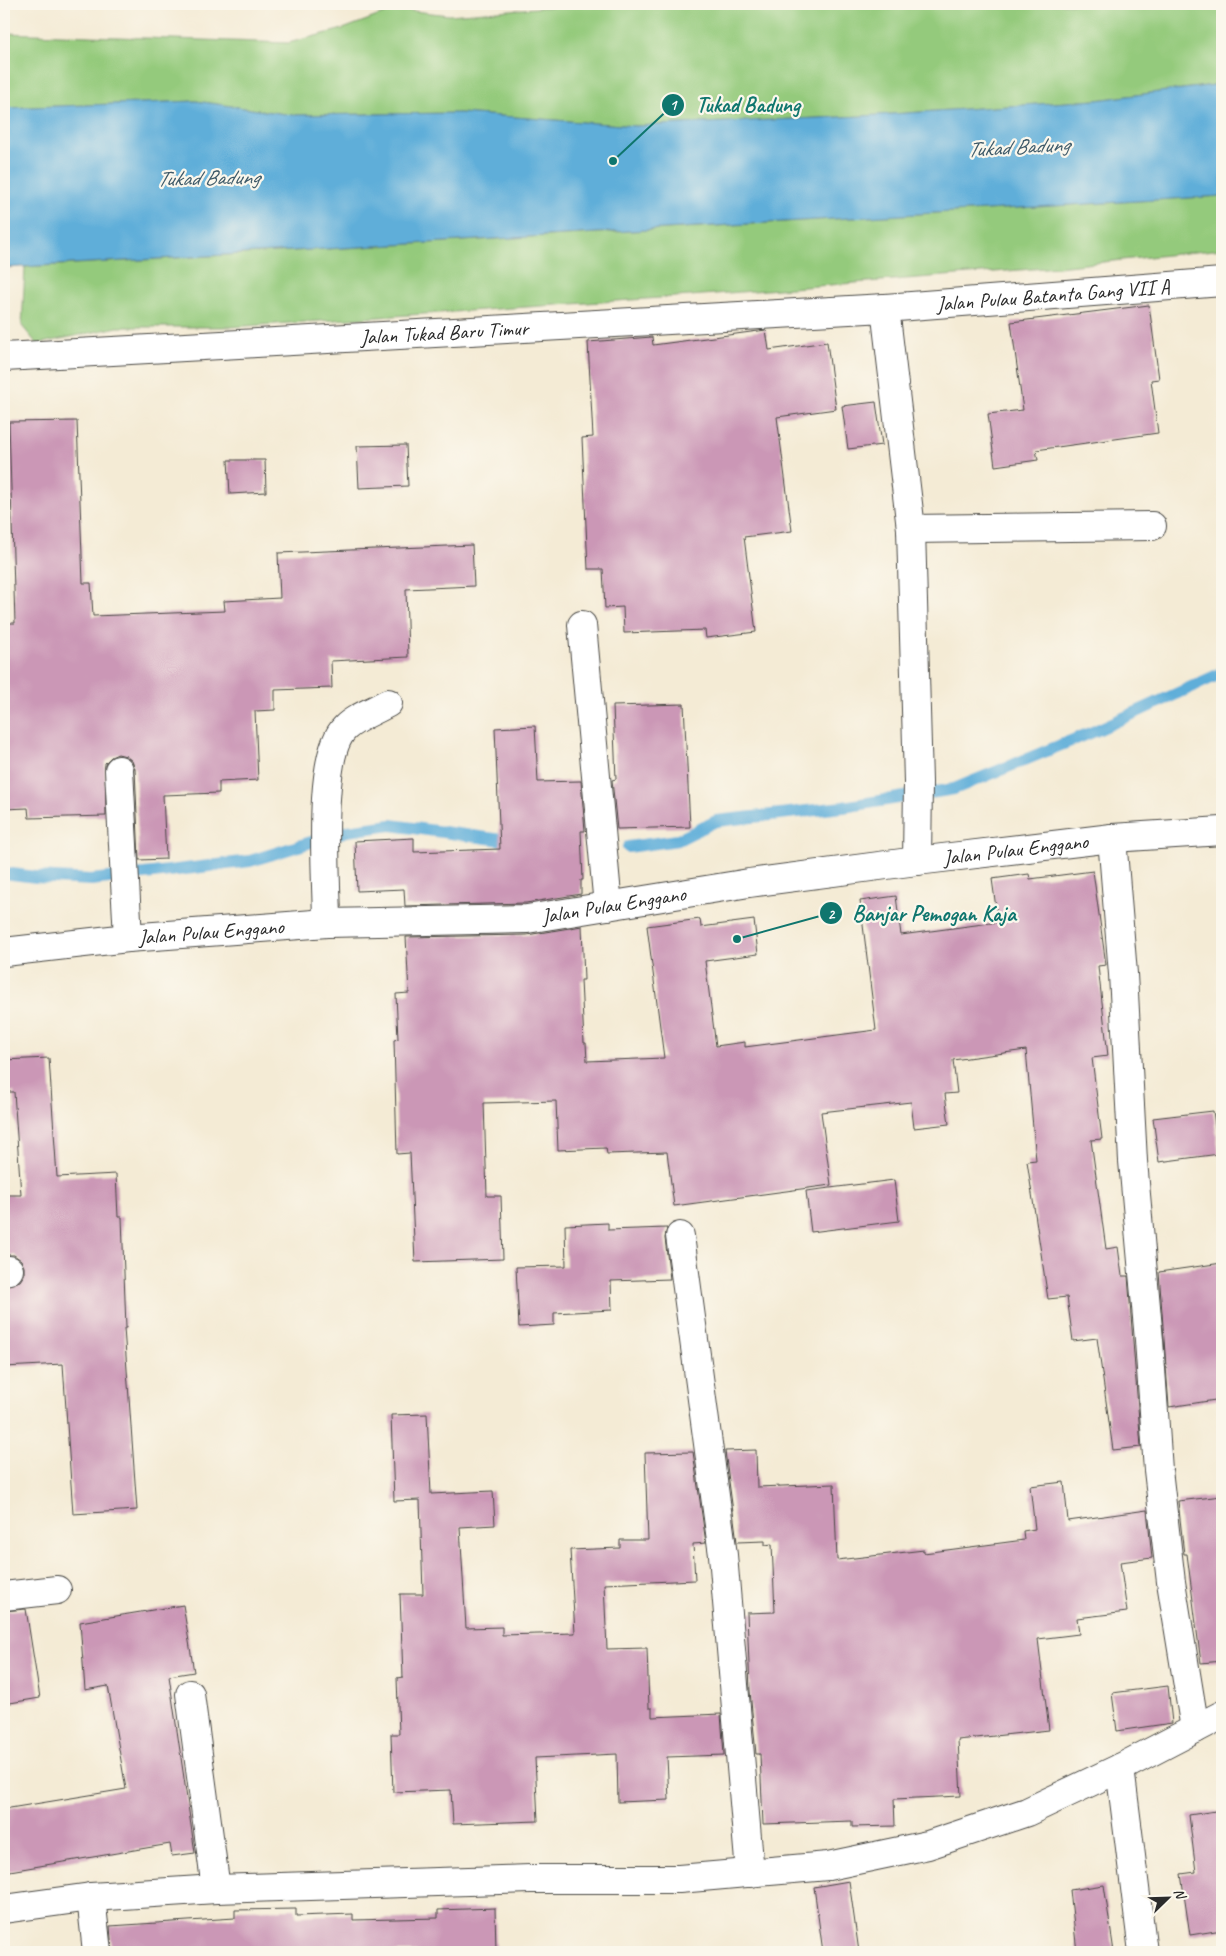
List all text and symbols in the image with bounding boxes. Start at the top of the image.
callout: Tukad Badung [661,86,810,123]
text: Tukad Badung [696,91,802,119]
text: 1 [670,96,679,115]
water label: Tukad Badung [966,130,1073,164]
water label: Tukad Badung [157,163,262,193]
street label: Jalan Pulau Batanta Gang VII A [934,273,1171,317]
street label: Jalan Tukad Baru Timur [359,315,531,350]
street label: Jalan Pulau Enggano [941,828,1091,871]
street label: Jalan Pulau Enggano [539,880,689,930]
callout: Banjar Pemogan Kaja [818,895,1026,932]
text: Banjar Pemogan Kaja [852,900,1018,928]
text: 2 [828,905,836,924]
street label: Jalan Pulau Enggano [136,913,286,950]
north arrow [1144,1874,1194,1924]
text: N [1170,1886,1190,1903]

